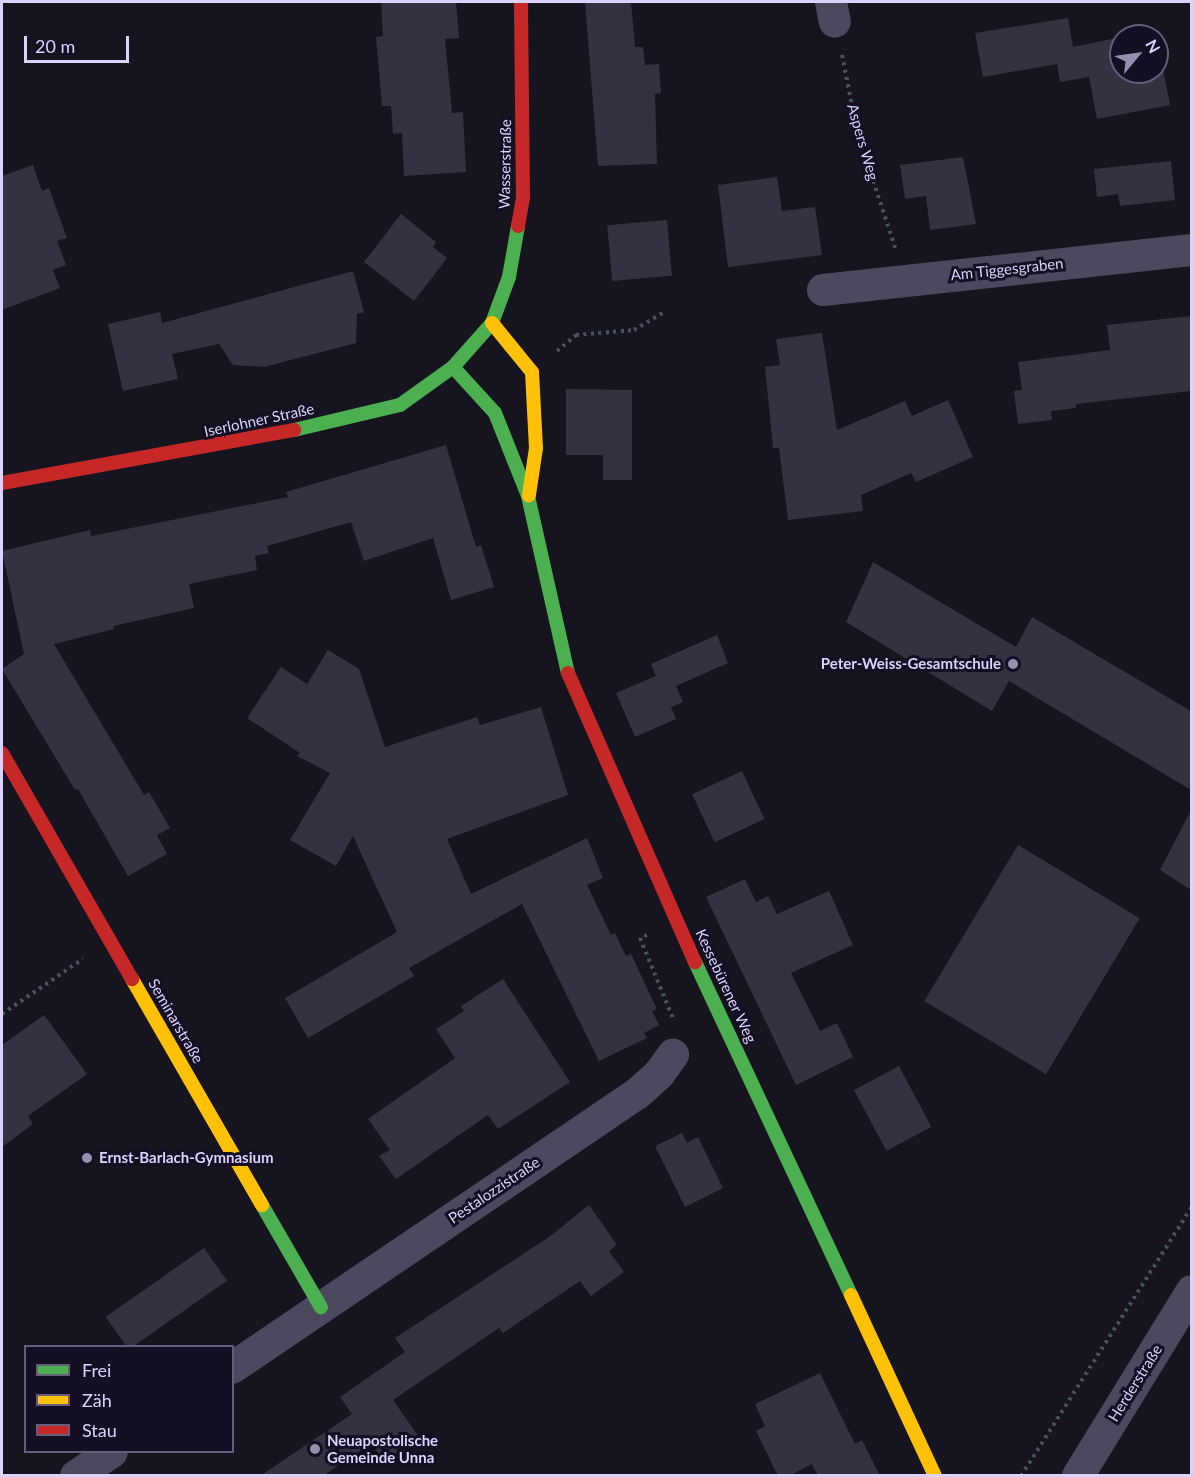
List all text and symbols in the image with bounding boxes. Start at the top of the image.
scale bar [27,24,132,62]
north arrow [1109,24,1169,84]
text: 20 m [35,35,75,57]
text: N [1142,36,1165,56]
street label: Aspers Weg [843,101,883,183]
street label: Wasserstraße [495,119,515,209]
street label: Am Tiggesgraben [949,254,1065,284]
street label: Iserlohner Straße [202,400,316,440]
place label: Peter-Weiss-Gesamtschule [821,655,1001,673]
marker: Peter-Weiss-Gesamtschule [1006,657,1020,671]
street label: Kessebürener Weg [692,926,760,1046]
street label: Seminarstraße [145,976,207,1066]
place label: Ernst-Barlach-Gymnasium [99,1149,273,1167]
marker: Ernst-Barlach-Gymnasium [80,1151,94,1165]
street label: Pestalozzistraße [445,1153,543,1227]
street label: Herderstraße [1104,1341,1166,1425]
legend [24,1345,234,1453]
text: Frei [82,1359,111,1381]
text: Zäh [82,1389,112,1411]
text: Stau [82,1419,117,1441]
place label: Neuapostolische Gemeinde Unna [327,1431,438,1466]
marker: Neuapostolische Gemeinde Unna [308,1442,322,1456]

